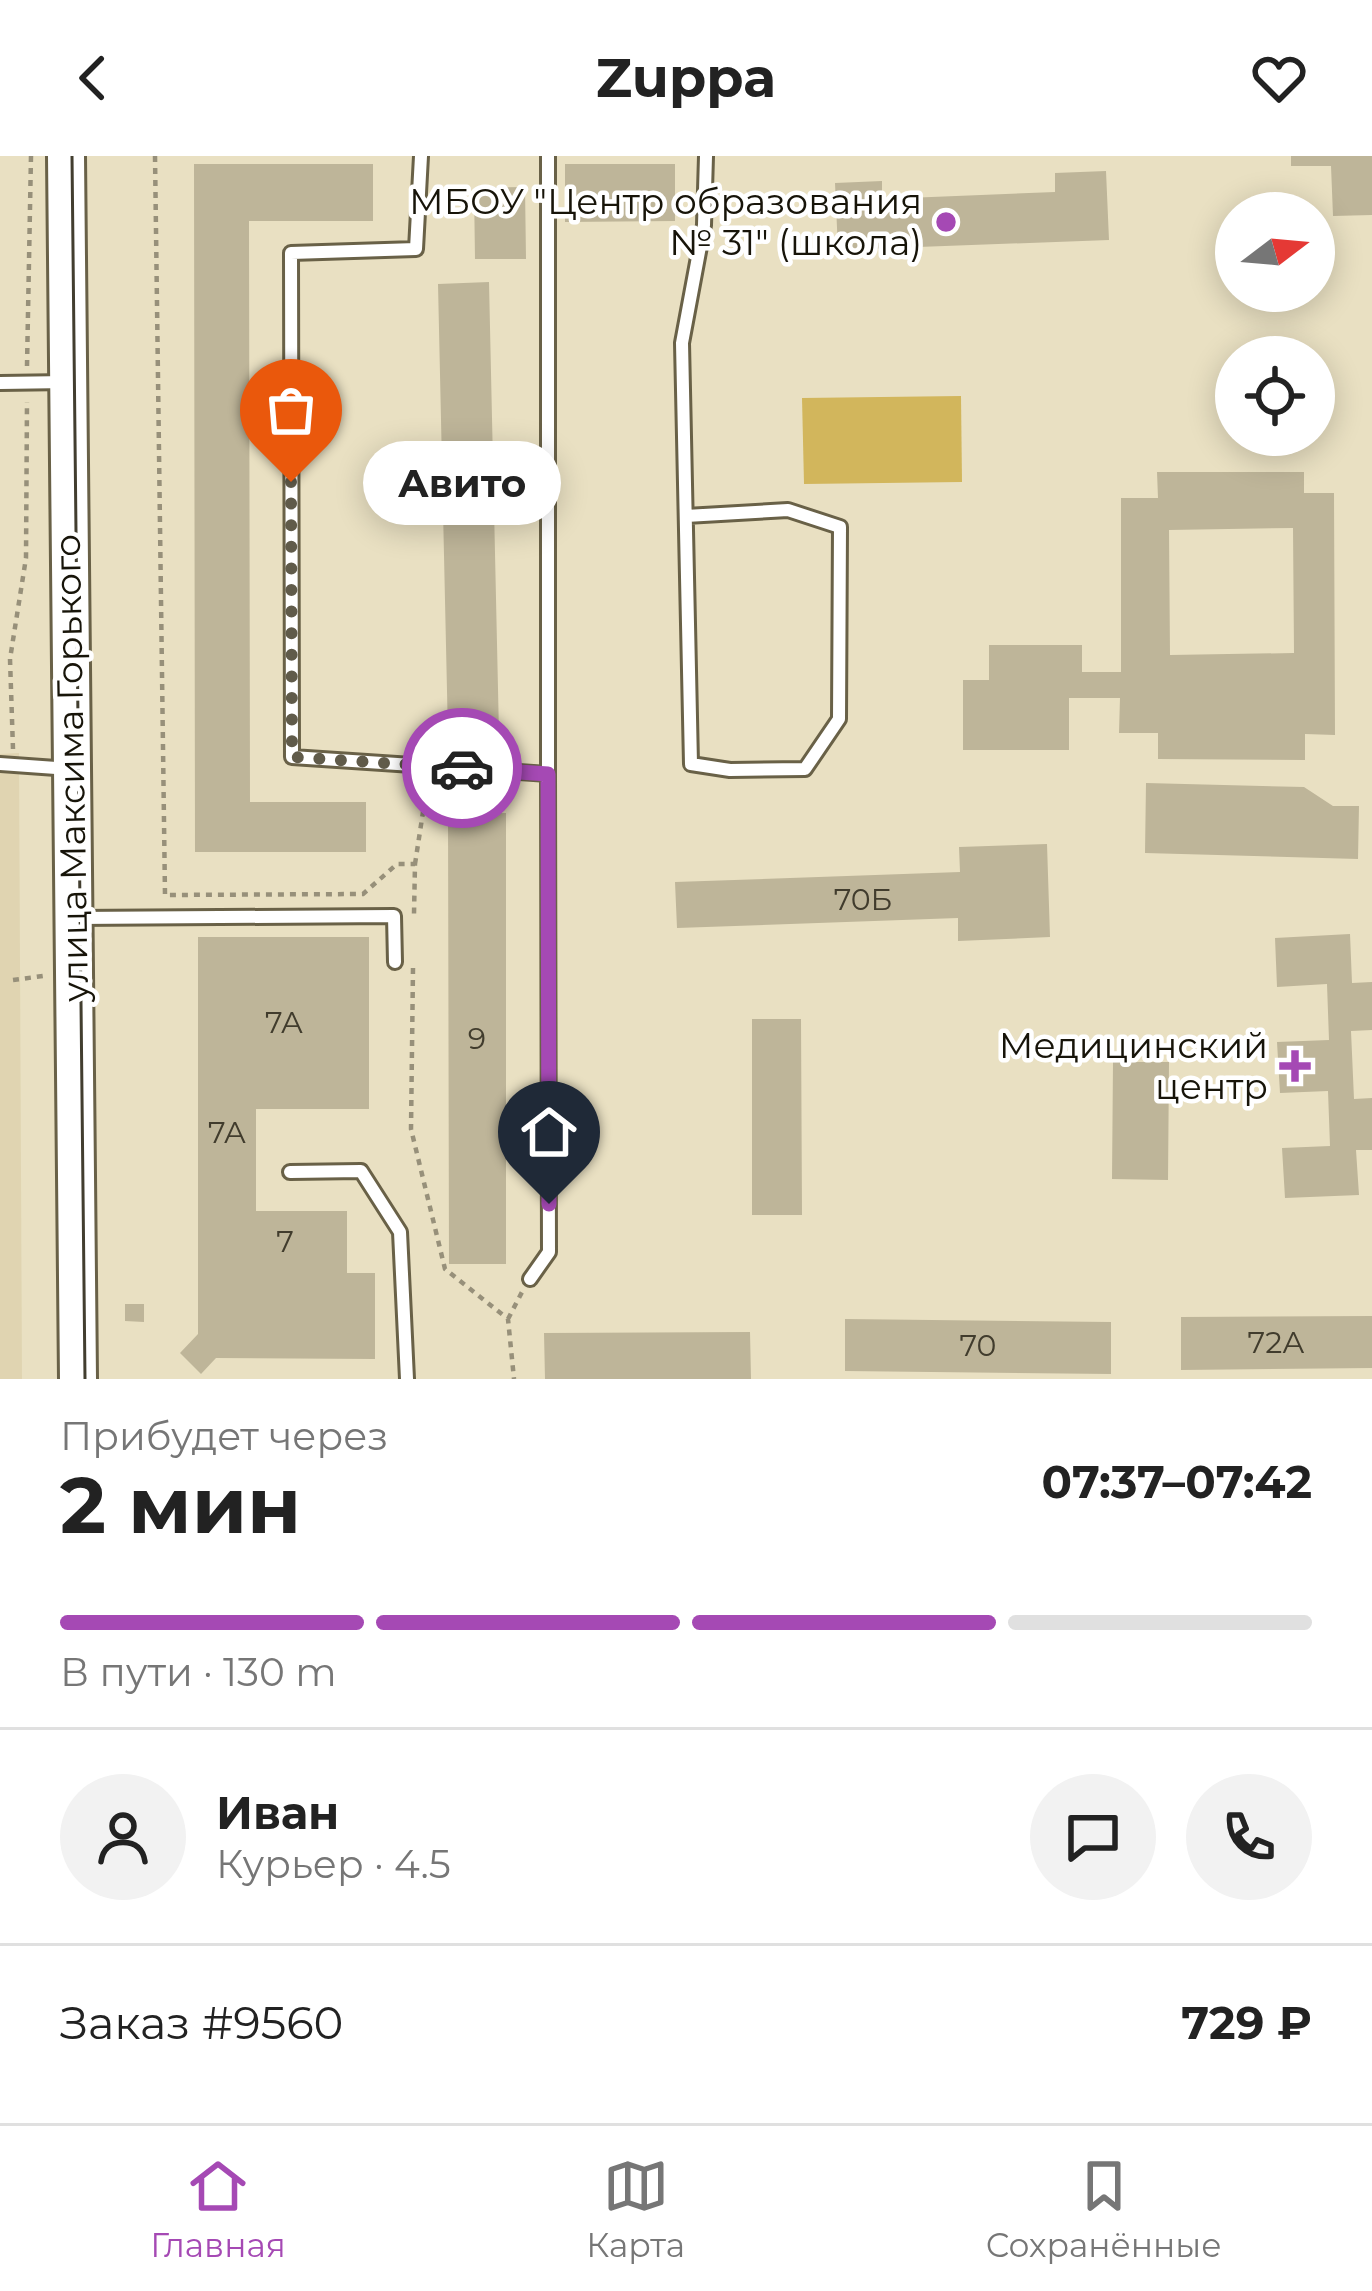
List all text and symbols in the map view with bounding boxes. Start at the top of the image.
icon: back [60,45,126,111]
text: Zuppa [596,45,776,111]
icon: heart [1246,45,1312,111]
place label: МБОУ "Центр образования № 31" (школа) [409,179,922,264]
north arrow [1215,192,1335,312]
map controls [1215,192,1335,456]
marker: МБОУ "Центр образования № 31" (школа) [933,209,959,235]
button: locate [1215,336,1335,456]
pin [240,359,342,482]
icon: bag [258,377,324,443]
callout: Авито [363,440,561,524]
text: Авито [398,459,526,507]
street label: улица Максима Горького [45,534,97,1003]
courier [402,708,522,828]
icon: car [429,735,495,801]
house number: 70Б [834,881,892,918]
house number: 7А [265,1004,303,1041]
house number: 9 [468,1020,486,1057]
place label: Медицинский центр [999,1023,1268,1108]
marker: Медицинский центр [1279,1050,1311,1082]
pin [498,1081,600,1204]
icon: home [516,1099,582,1165]
house number: 7А [208,1114,246,1151]
house number: 7 [276,1223,294,1260]
house number: 72А [1247,1324,1305,1361]
house number: 70 [960,1327,996,1364]
text: Прибудет через [60,1412,388,1460]
text: 07:37–07:42 [1042,1454,1312,1509]
text: 2 мин [60,1457,301,1553]
text: В пути · 130 m [60,1648,337,1696]
button: person [60,1774,186,1900]
button: chat [1030,1774,1156,1900]
button: phone [1186,1774,1312,1900]
text: Иван [216,1785,339,1840]
text: Курьер · 4.5 [216,1840,451,1888]
text: Заказ #9560 [60,1995,343,2050]
text: 729 ₽ [1181,1995,1312,2050]
tab: Главная [150,2153,286,2265]
tab: Карта [586,2153,685,2265]
tab: Сохранённые [986,2153,1222,2265]

